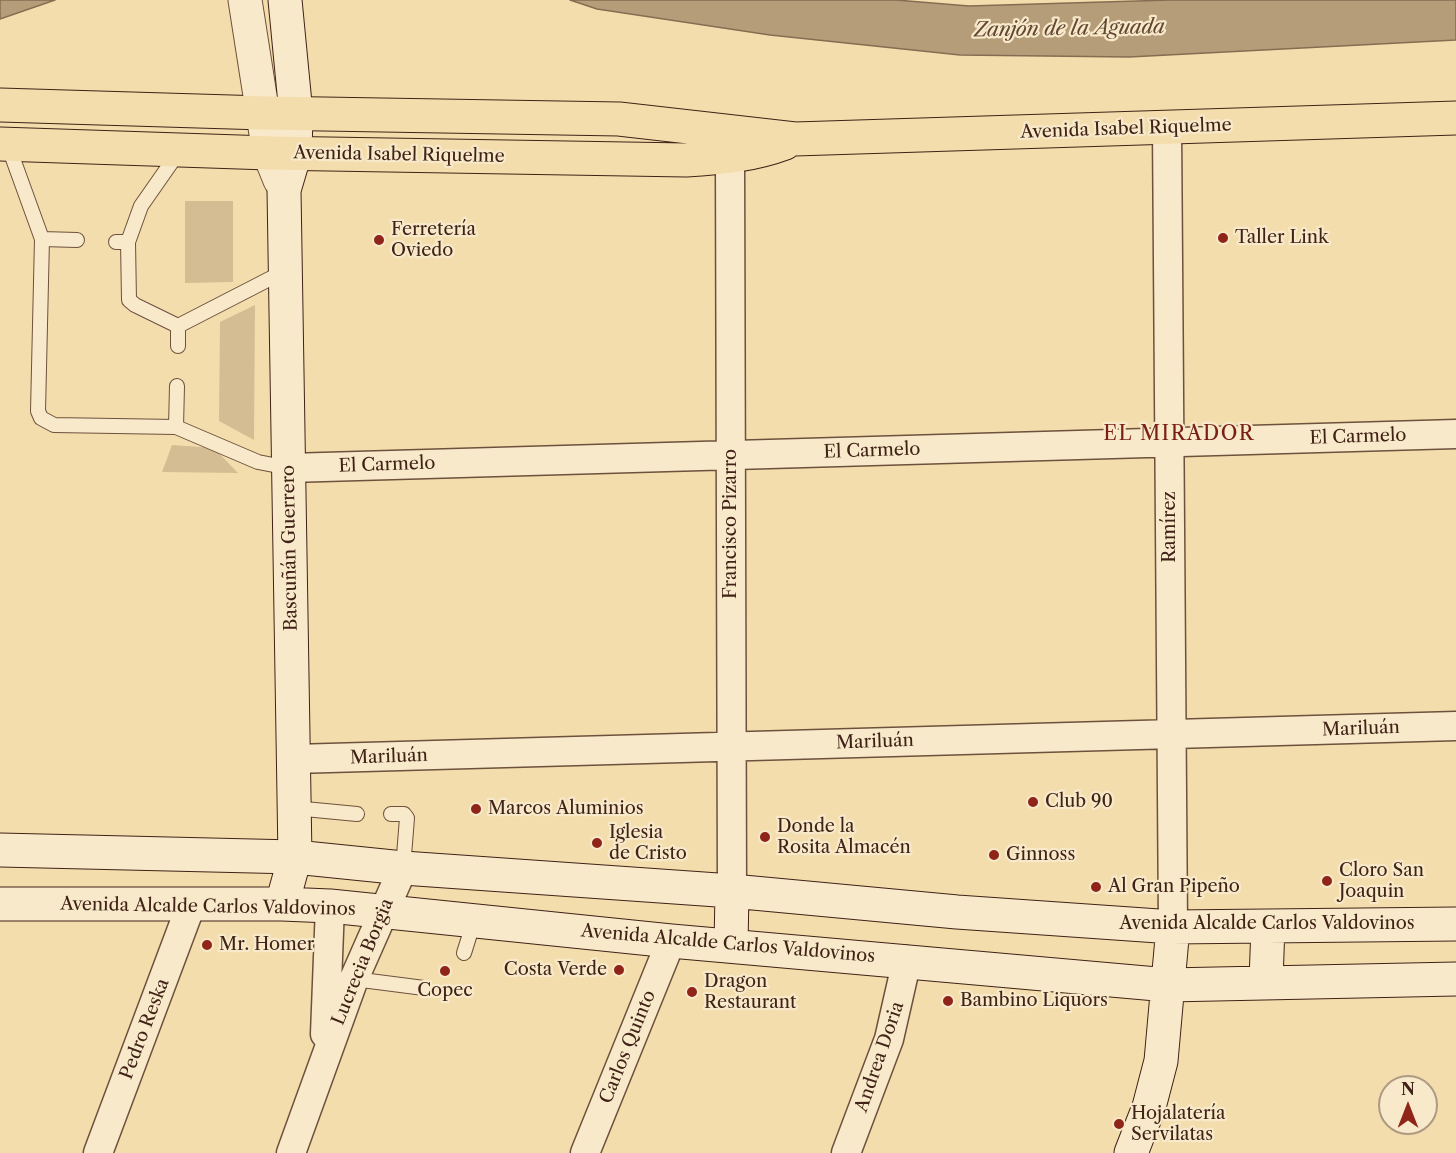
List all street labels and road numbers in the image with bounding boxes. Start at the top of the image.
street label: Avenida Isabel Riquelme [1020,115,1232,143]
street label: Avenida Isabel Riquelme [293,142,505,168]
street label: El Carmelo [1309,425,1407,449]
street label: El Carmelo [823,439,921,463]
street label: Francisco Pizarro [720,449,742,599]
street label: El Carmelo [338,453,436,477]
street label: Bascuñán Guerrero [278,465,302,631]
street label: Ramírez [1159,491,1181,563]
street label: Mariluán [1322,717,1400,741]
street label: Mariluán [836,730,914,754]
street label: Mariluán [350,745,428,769]
street label: Avenida Alcalde Carlos Valdovinos [60,894,356,920]
street label: Lucrecia Borgia [328,896,398,1028]
street label: Avenida Alcalde Carlos Valdovinos [1119,913,1415,935]
street label: Avenida Alcalde Carlos Valdovinos [580,920,876,968]
street label: Pedro Reska [116,976,174,1082]
street label: Carlos Quinto [595,987,661,1107]
street label: Andrea Doria [851,999,909,1115]

